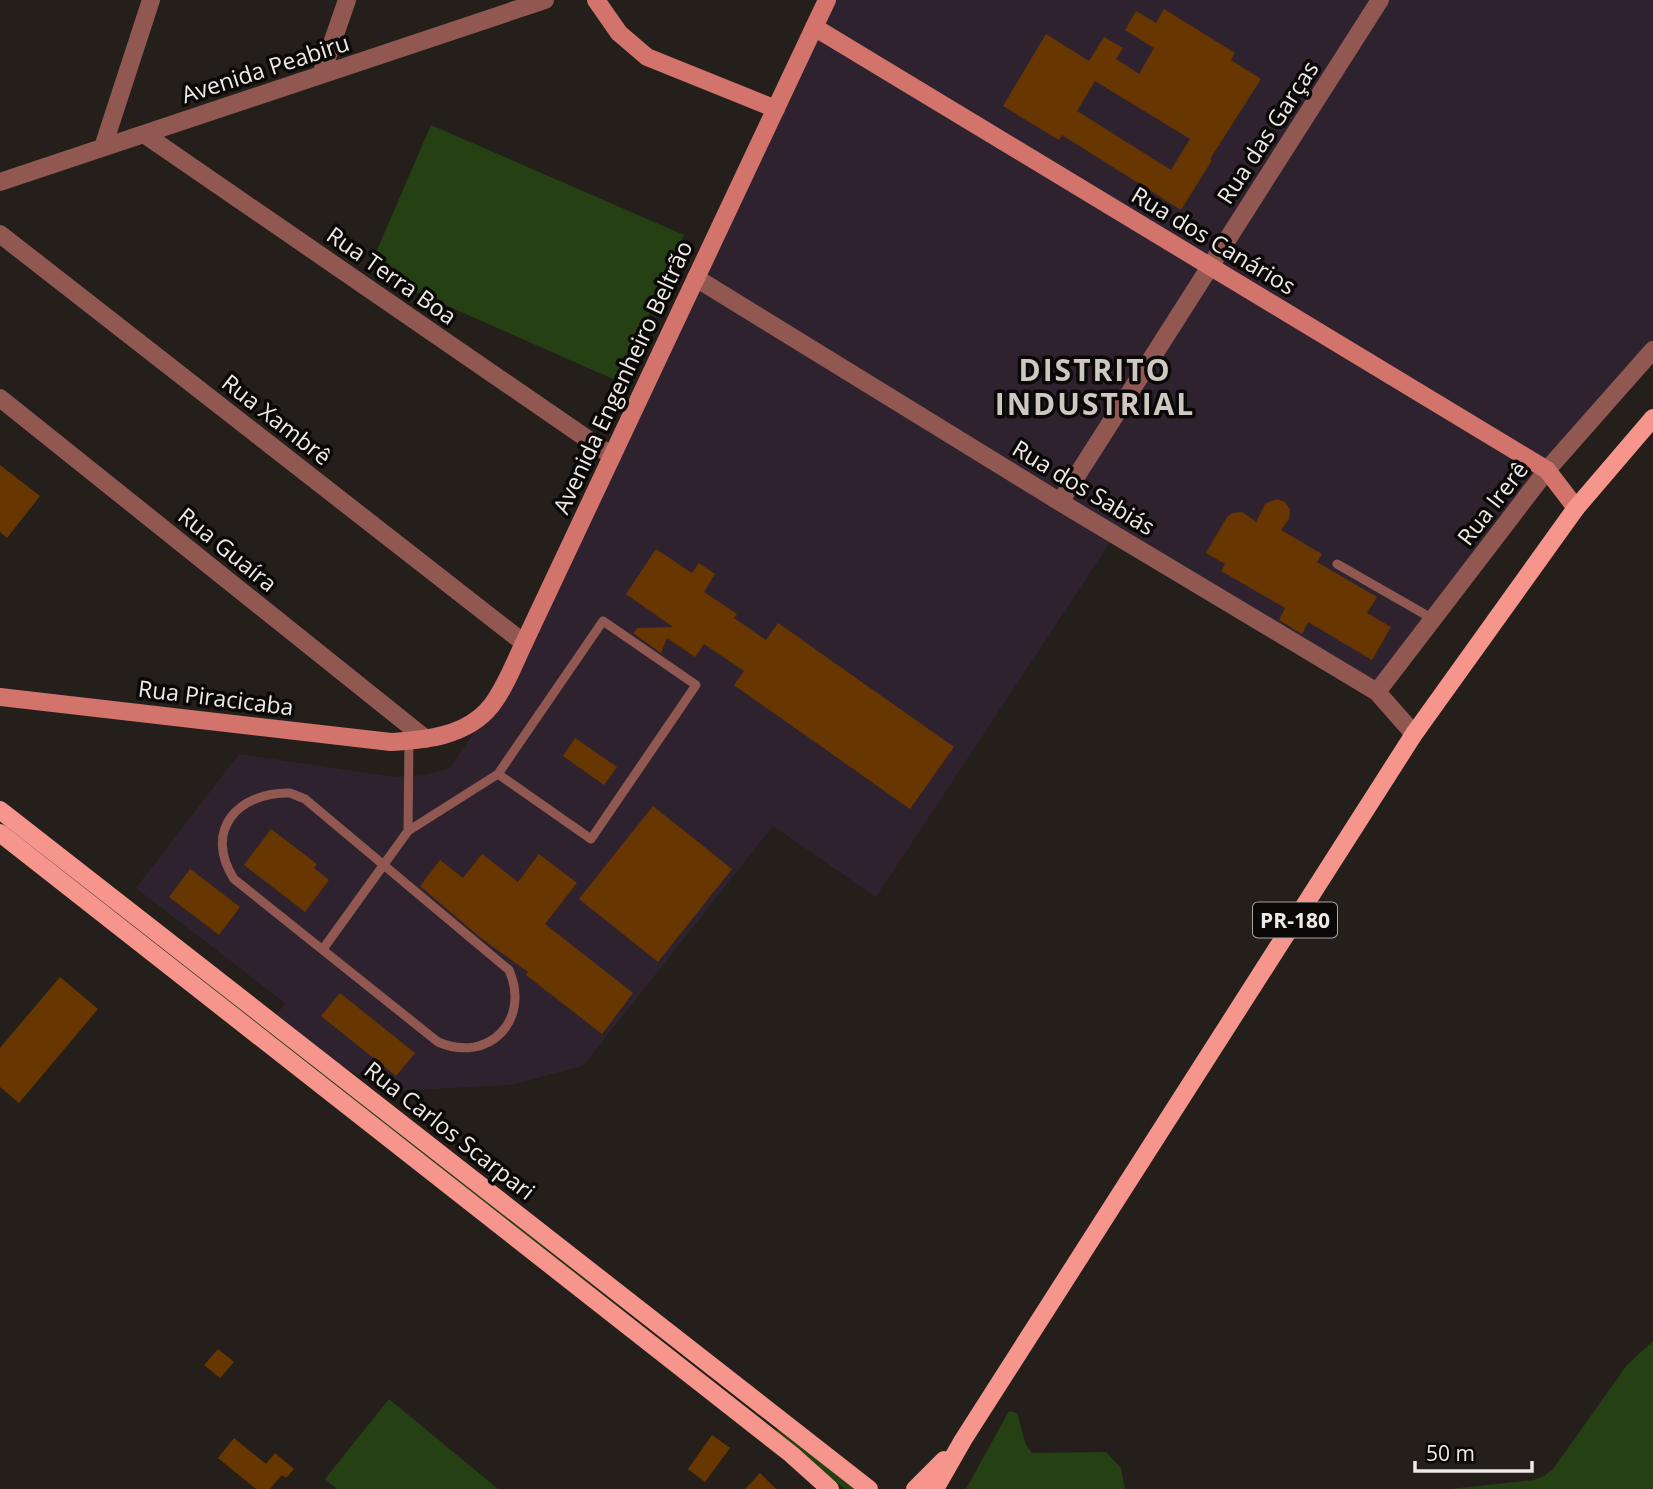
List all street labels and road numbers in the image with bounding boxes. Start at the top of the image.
street label: Avenida Peabiru [177,26,353,110]
street label: Rua das Garças [1209,54,1325,210]
street label: Rua dos Canários [1126,178,1302,302]
street label: Rua Terra Boa [321,218,463,332]
street label: Avenida Engenheiro Beltrão [545,235,699,519]
street label: Rua Xambrê [216,366,338,472]
street label: Rua dos Sabiás [1007,432,1161,542]
street label: Rua Irerê [1449,454,1535,552]
street label: Rua Guaíra [172,499,284,599]
street label: Rua Piracicaba [136,672,296,722]
road number: PR-180 [1253,902,1337,937]
street label: Rua Carlos Scarpari [358,1053,542,1207]

